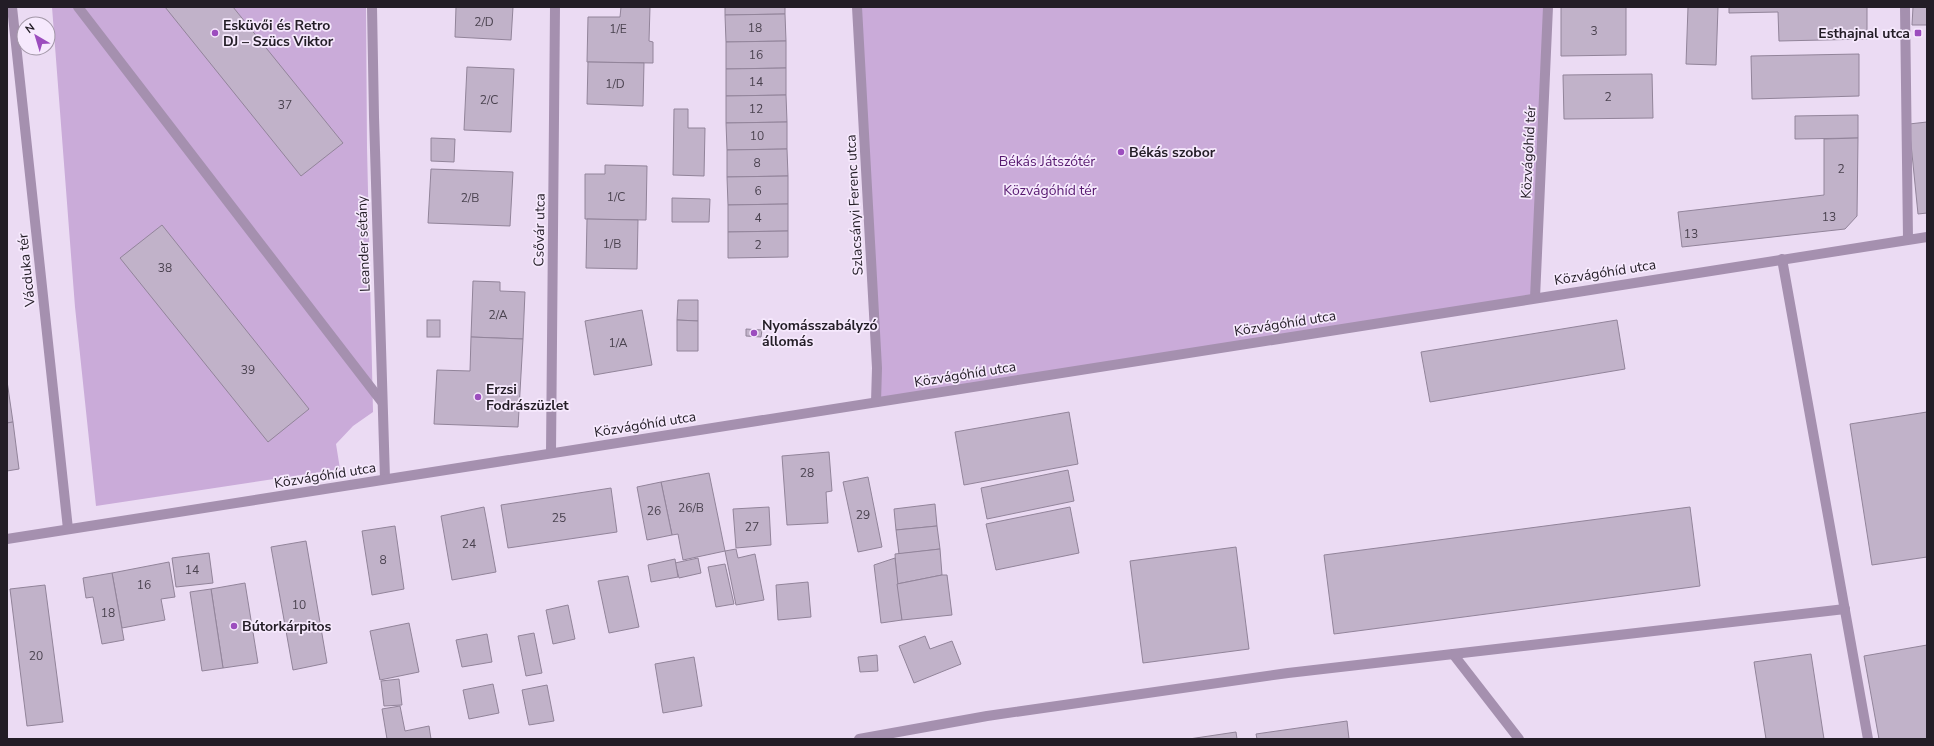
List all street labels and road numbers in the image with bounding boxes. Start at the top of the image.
street label: Közvágóhíd tér [1517,105,1540,199]
street label: Szlacsányi Ferenc utca [841,134,868,276]
street label: Csővár utca [529,193,550,267]
street label: Leander sétány [352,195,375,292]
street label: Vácduka tér [13,232,40,309]
street label: Közvágóhíd utca [1553,255,1657,290]
street label: Közvágóhíd utca [1233,306,1337,341]
street label: Közvágóhíd utca [913,357,1017,392]
street label: Közvágóhíd utca [593,407,697,442]
street label: Közvágóhíd utca [273,458,377,493]

